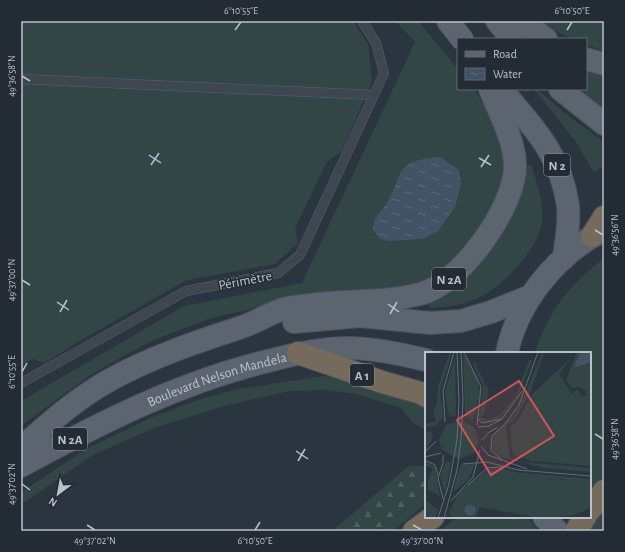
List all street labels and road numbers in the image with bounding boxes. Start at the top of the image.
road number: N 2 [544,154,570,176]
road number: N 2A [432,268,466,290]
street label: Périmètre [217,269,273,293]
street label: Boulevard Nelson Mandela [145,350,289,410]
road number: A 1 [350,364,374,386]
road number: N 2A [53,428,87,450]

